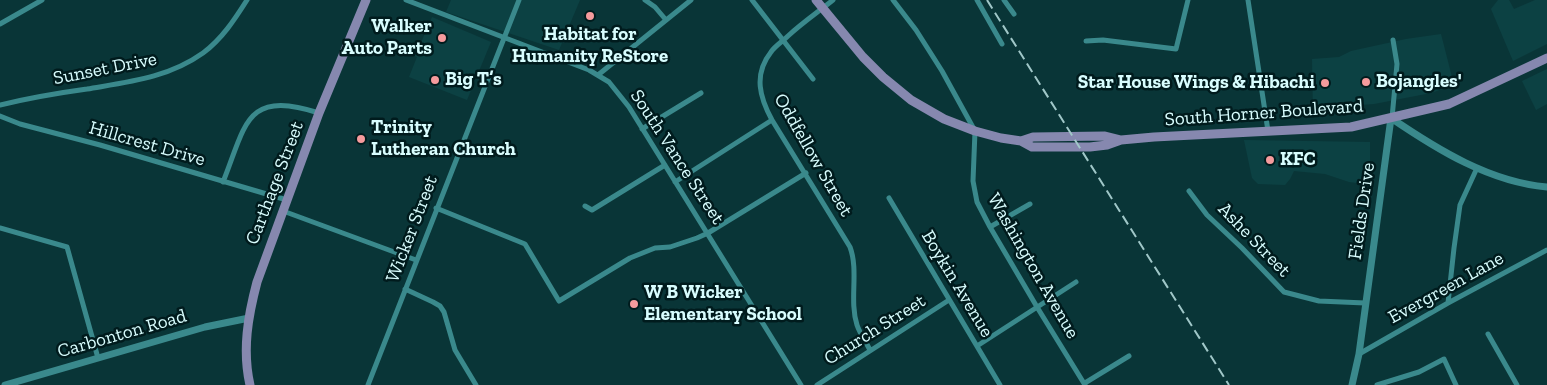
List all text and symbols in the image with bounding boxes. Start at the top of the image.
marker: Habitat for Humanity ReStore [584,10,596,22]
place label: Walker Auto Parts [342,16,432,60]
place label: Habitat for Humanity ReStore [512,24,668,68]
marker: Walker Auto Parts [436,32,448,44]
street label: Sunset Drive [51,48,159,90]
place label: Big T’s [445,69,502,91]
place label: Bojangles' [1376,71,1462,93]
place label: Star House Wings & Hibachi [1078,72,1315,94]
marker: Big T’s [429,74,441,86]
marker: Bojangles' [1360,76,1372,88]
marker: Star House Wings & Hibachi [1319,77,1331,89]
street label: South Vance Street [625,85,729,229]
street label: Oddfellow Street [769,89,857,221]
street label: South Horner Boulevard [1164,95,1364,131]
street label: Hillcrest Drive [86,117,208,171]
place label: Trinity Lutheran Church [371,117,516,161]
street label: Carthage Street [241,118,309,248]
marker: Trinity Lutheran Church [355,133,367,145]
place label: KFC [1280,149,1316,171]
marker: KFC [1264,154,1276,166]
street label: Fields Drive [1344,161,1380,261]
street label: Wicker Street [381,172,443,286]
street label: Washington Avenue [982,189,1084,343]
street label: Ashe Street [1213,198,1295,282]
street label: Boykin Avenue [916,226,998,342]
street label: Evergreen Lane [1384,247,1508,329]
place label: W B Wicker Elementary School [644,282,802,326]
street label: Church Street [820,290,930,370]
marker: W B Wicker Elementary School [628,298,640,310]
street label: Carbonton Road [55,305,189,363]

